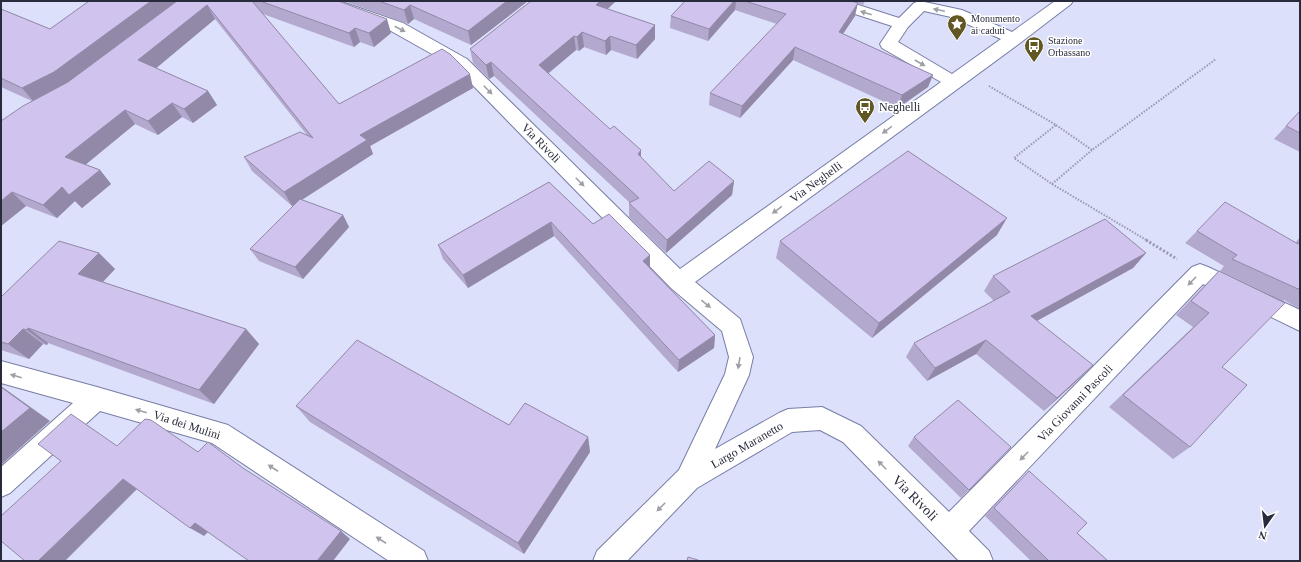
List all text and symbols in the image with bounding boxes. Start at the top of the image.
one-way arrow [933,6,945,12]
one-way arrow [860,10,872,16]
place icon: Monumento ai caduti [946,13,968,41]
place label: Monumento ai caduti [971,13,1020,36]
one-way arrow [394,26,406,32]
bus stop icon: Stazione Orbassano [1023,35,1045,63]
place label: Stazione Orbassano [1048,35,1090,58]
one-way arrow [914,59,926,66]
one-way arrow [483,85,493,95]
bus stop icon: Neghelli [854,96,876,124]
place label: Neghelli [879,100,921,114]
street label: Via Rivoli [519,121,564,166]
one-way arrow [882,126,893,134]
street label: Via Neghelli [787,158,845,206]
one-way arrow [575,177,585,187]
one-way arrow [772,206,783,215]
one-way arrow [1187,276,1196,286]
one-way arrow [700,300,711,309]
one-way arrow [736,357,742,370]
street label: Via Giovanni Pascoli [1035,361,1116,445]
one-way arrow [10,373,22,379]
one-way arrow [135,408,147,414]
street label: Via dei Mulini [152,408,223,443]
street label: Largo Maranetto [709,419,785,471]
one-way arrow [1019,450,1028,461]
one-way arrow [877,460,887,470]
one-way arrow [267,464,278,472]
street label: Via Rivoli [889,472,941,524]
one-way arrow [656,502,666,512]
north arrow [1245,506,1285,546]
text: N [1257,529,1268,542]
one-way arrow [375,536,387,543]

